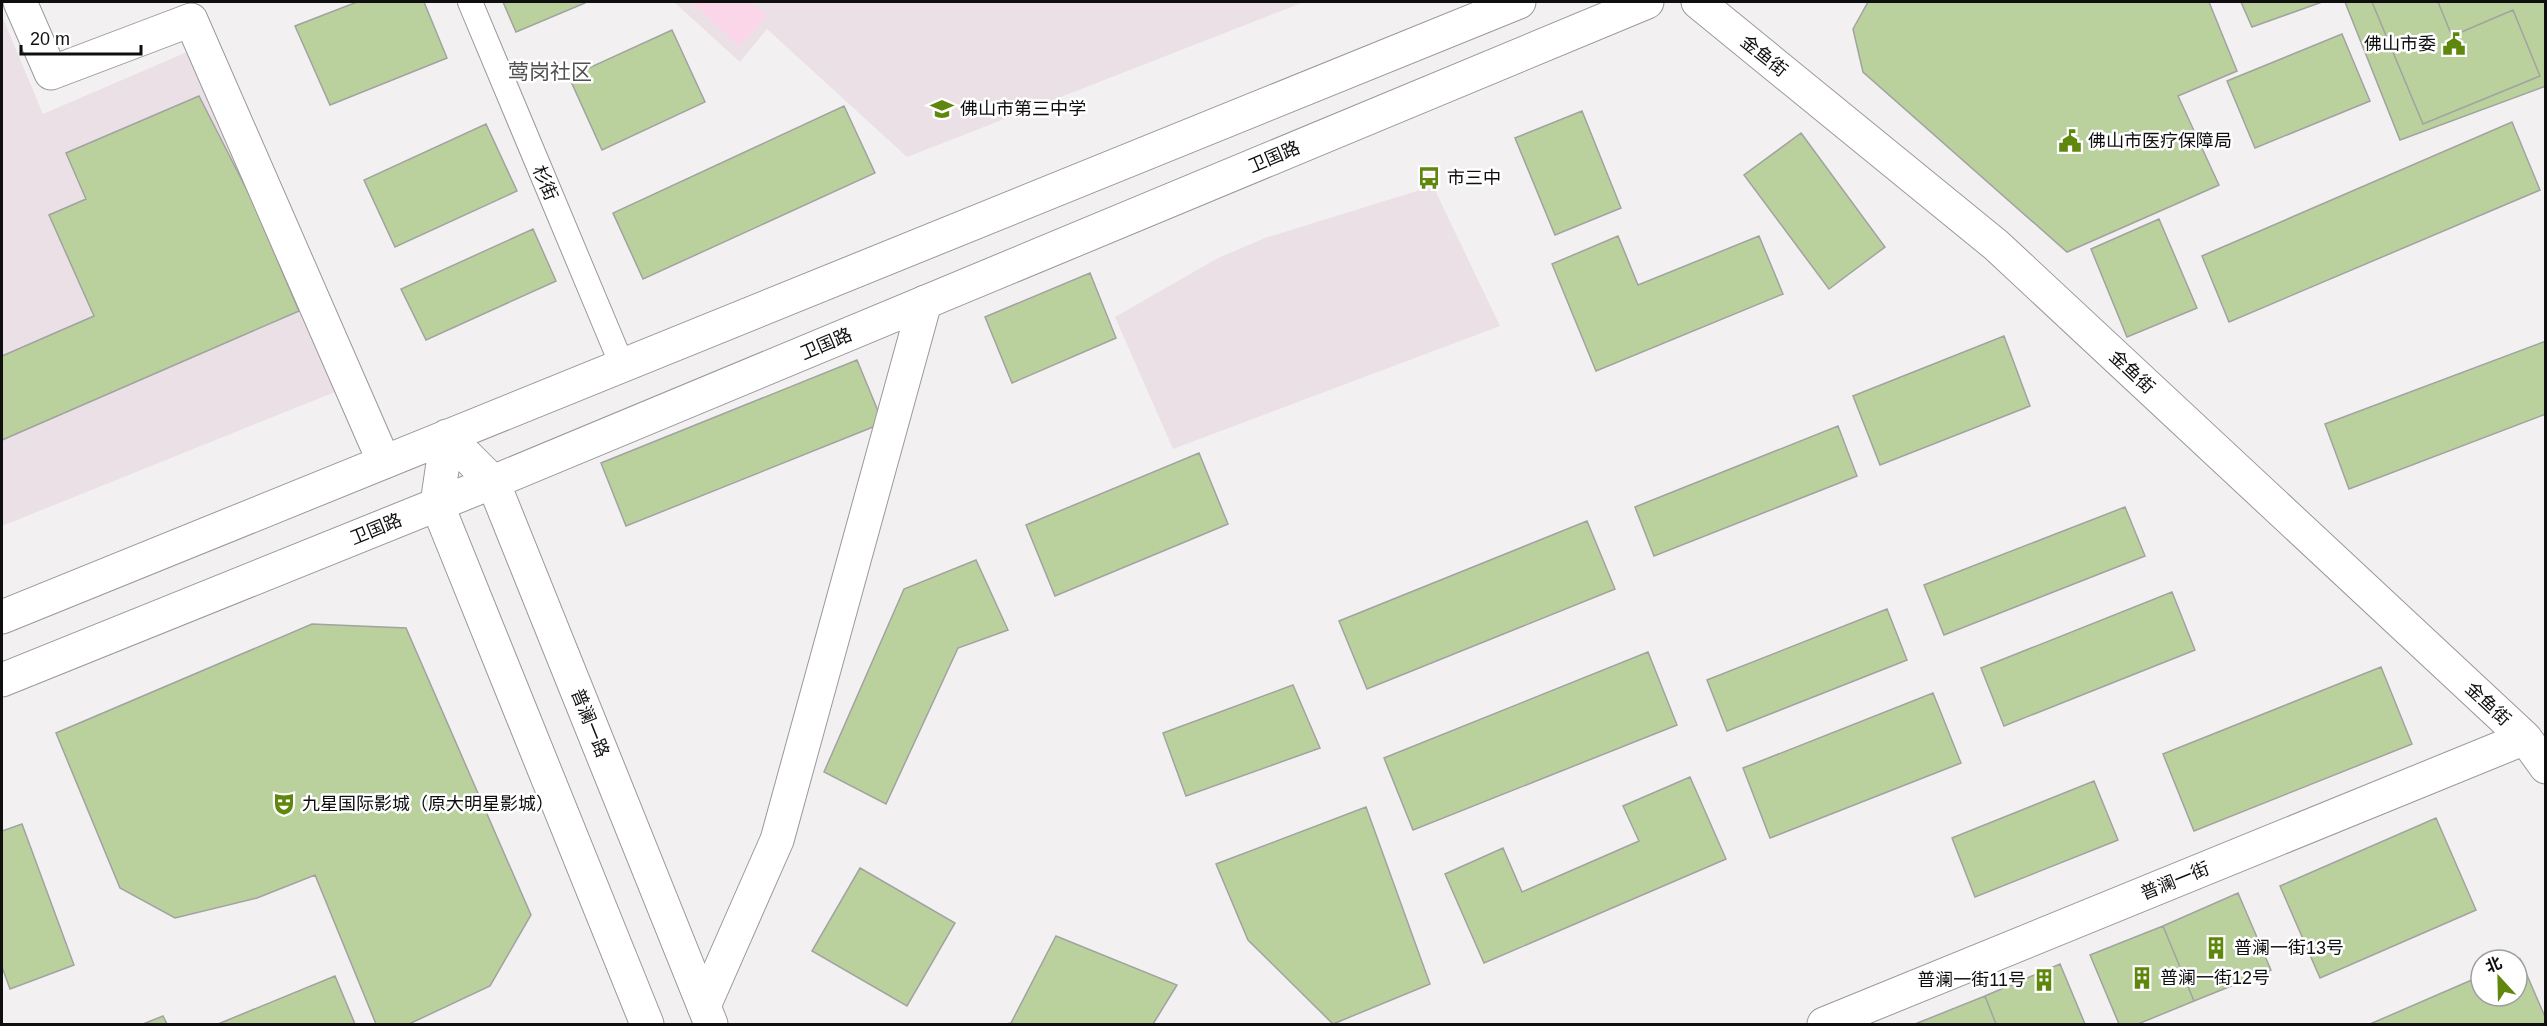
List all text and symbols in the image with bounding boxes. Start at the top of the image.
scale bar [21,18,141,56]
text: 20 m [30,29,70,49]
street label: 金鱼街 [1737,31,1791,81]
public building icon: 佛山市委 [2441,31,2467,57]
place label: 佛山市委 [2364,34,2436,54]
district label: 莺岗社区 [508,60,592,83]
school or university icon: 佛山市第三中学 [929,96,955,122]
place label: 佛山市第三中学 [960,99,1086,119]
public building icon: 佛山市医疗保障局 [2057,128,2083,154]
place label: 佛山市医疗保障局 [2088,131,2232,151]
street label: 卫国路 [1245,137,1303,177]
street label: 杉街 [529,163,561,203]
bus stop icon: 市三中 [1416,165,1442,191]
place label: 市三中 [1447,168,1501,188]
street label: 卫国路 [797,324,855,364]
street label: 金鱼街 [2105,346,2159,398]
street label: 卫国路 [347,510,405,548]
street label: 金鱼街 [2461,678,2515,730]
street label: 普澜一路 [567,686,613,760]
theatre icon: 九星国际影城（原大明星影城） [271,791,297,817]
place label: 九星国际影城（原大明星影城） [302,794,554,814]
street label: 普澜一街 [2138,858,2212,904]
building icon: 普澜一街13号 [2203,935,2229,961]
place label: 普澜一街13号 [2234,938,2344,958]
north arrow [2469,948,2529,1008]
text: 北 [2483,954,2504,975]
building icon: 普澜一街12号 [2129,965,2155,991]
building icon: 普澜一街11号 [2031,967,2057,993]
place label: 普澜一街12号 [2160,968,2270,988]
place label: 普澜一街11号 [1917,970,2026,990]

